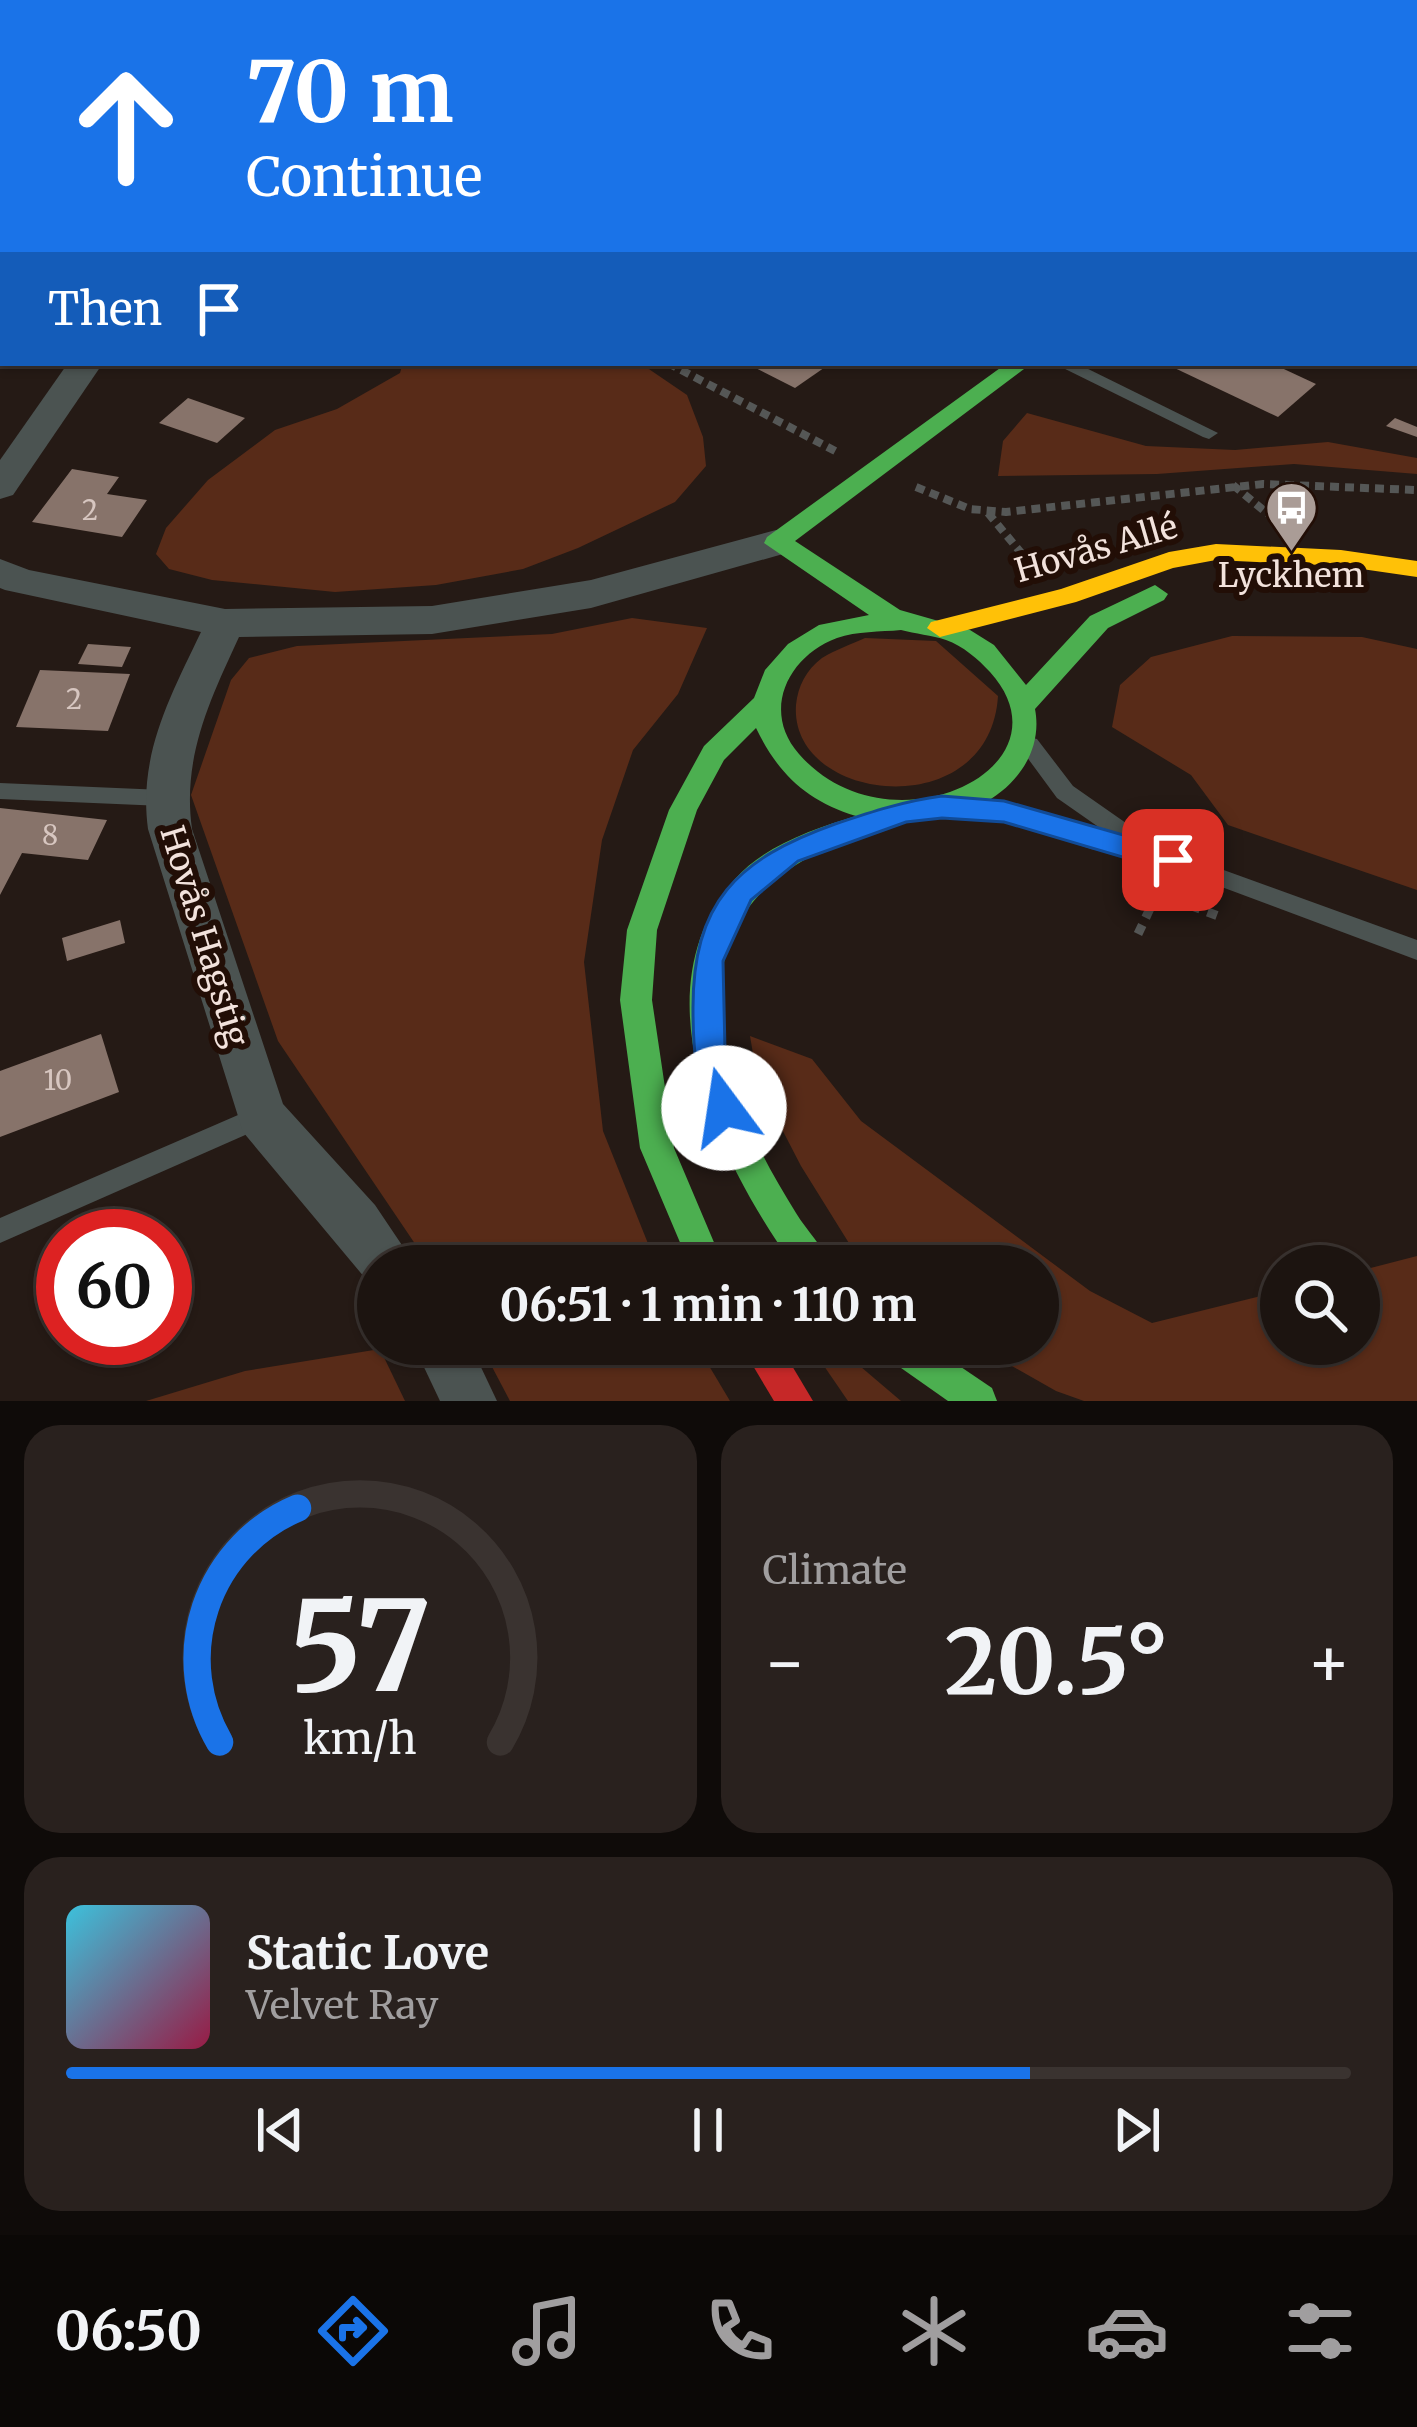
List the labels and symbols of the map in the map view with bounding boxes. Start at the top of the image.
bus stop icon: Lyckhem [1263,480,1319,554]
house number: 2 [82,493,98,527]
street label: Hovås Allé [1010,506,1182,591]
place label: Lyckhem [1218,555,1364,596]
house number: 2 [66,682,82,716]
pin [1122,809,1224,911]
house number: 8 [42,818,58,852]
street label: Hovås Hagstig [151,821,258,1051]
position arrow [661,1045,787,1171]
house number: 10 [44,1063,72,1097]
speed limit sign: 60 [36,1209,192,1365]

